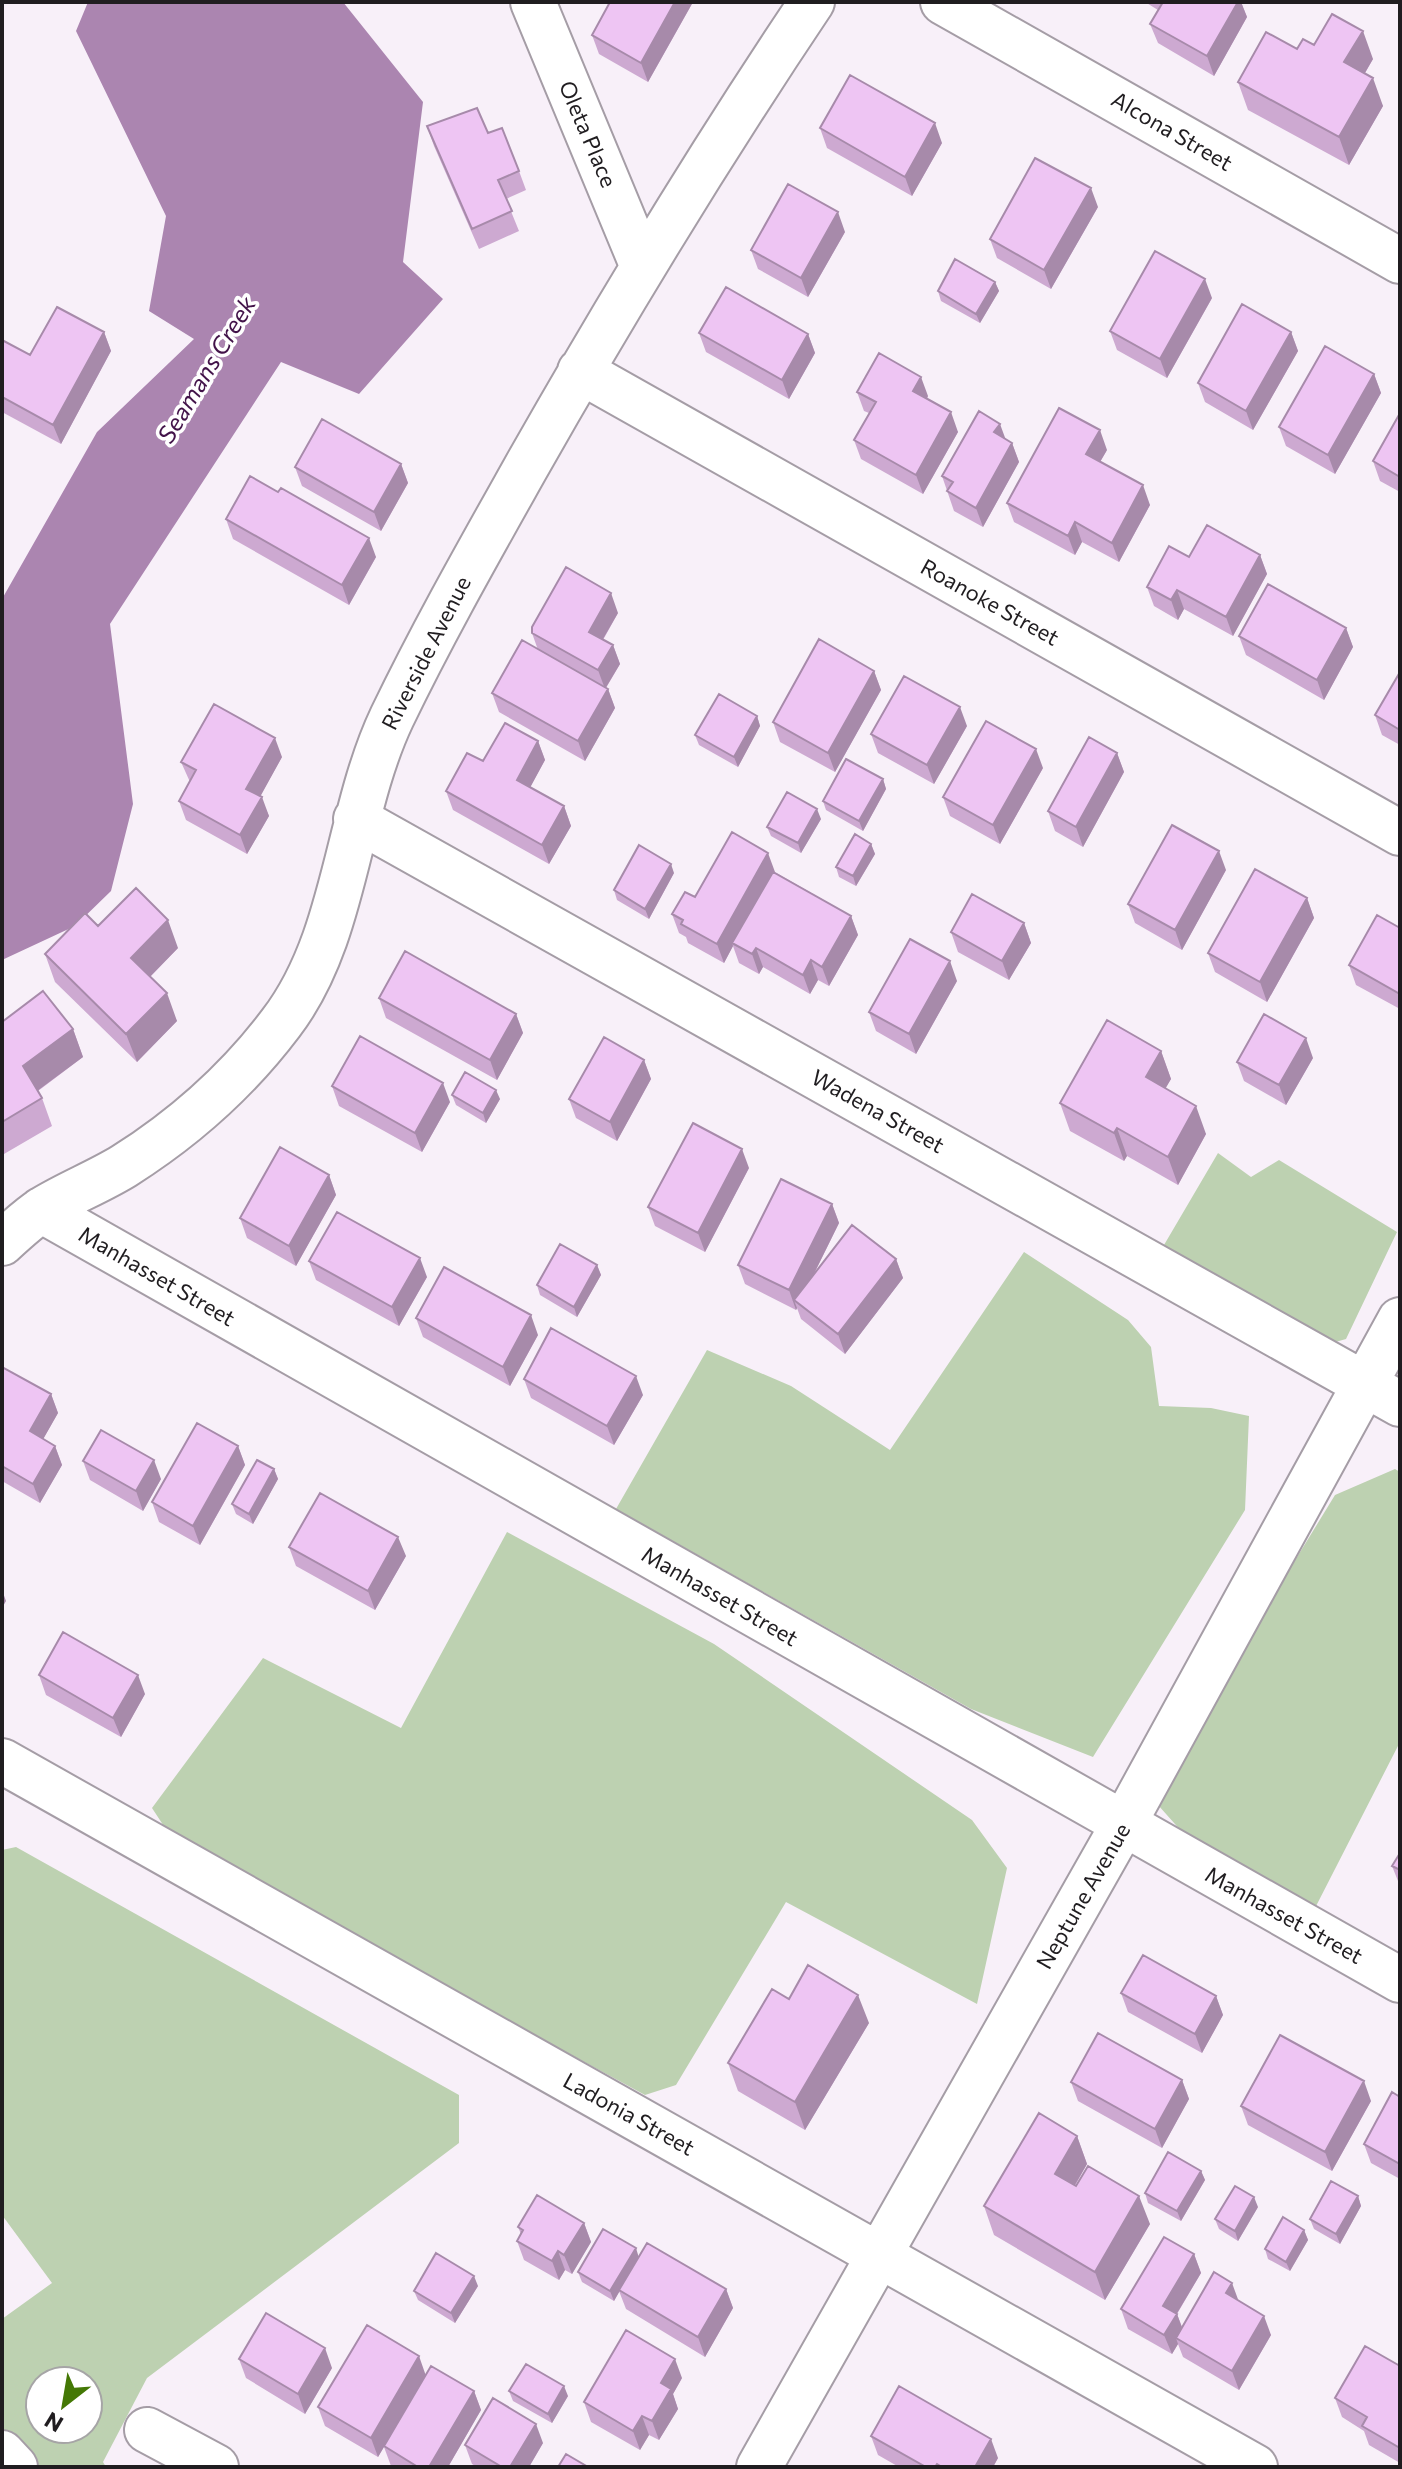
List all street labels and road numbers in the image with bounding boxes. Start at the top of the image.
street label: Oleta Place [554,76,623,191]
street label: Alcona Street [1107,85,1238,176]
street label: Roanoke Street [916,552,1064,651]
street label: Riverside Avenue [375,571,476,734]
street label: Wadena Street [807,1063,949,1158]
street label: Manhasset Street [74,1220,240,1331]
street label: Manhasset Street [637,1540,803,1651]
street label: Neptune Avenue [1030,1818,1135,1974]
street label: Manhasset Street [1201,1860,1368,1969]
street label: Ladonia Street [559,2066,700,2161]

